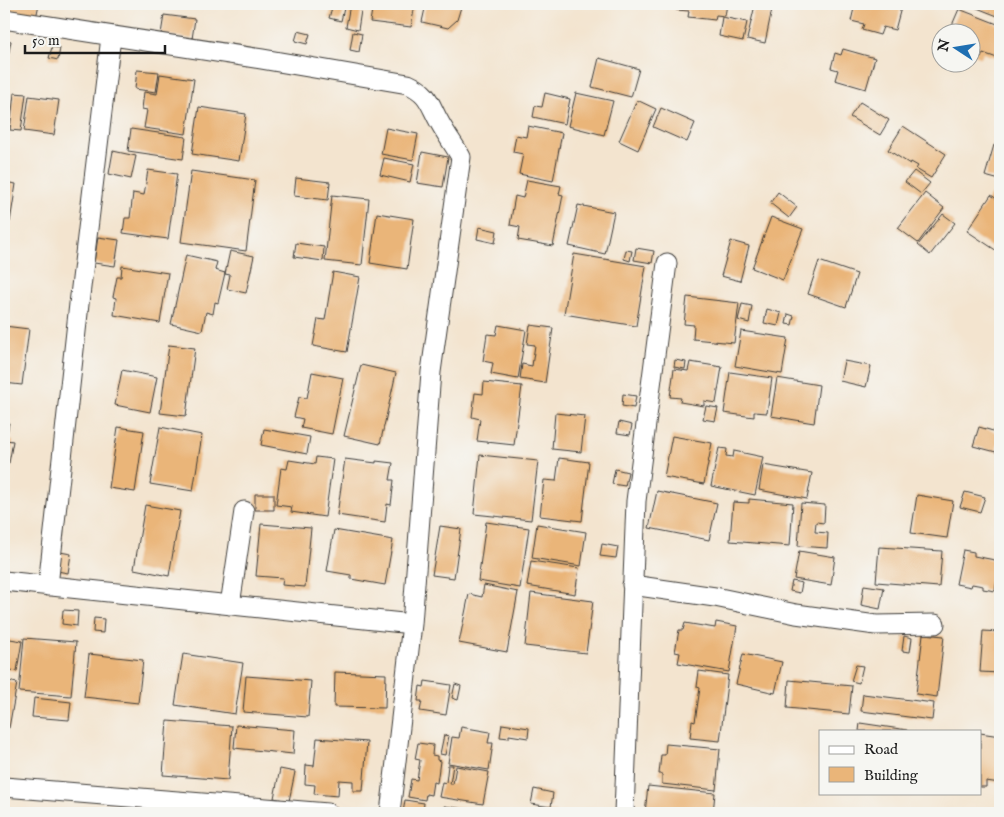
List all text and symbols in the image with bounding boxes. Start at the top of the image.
scale bar [25,22,165,54]
north arrow [932,22,982,72]
text: 50 m [32,31,60,50]
text: N [934,38,954,54]
legend [819,730,982,794]
text: Road [864,740,899,759]
text: Building [864,766,919,785]

